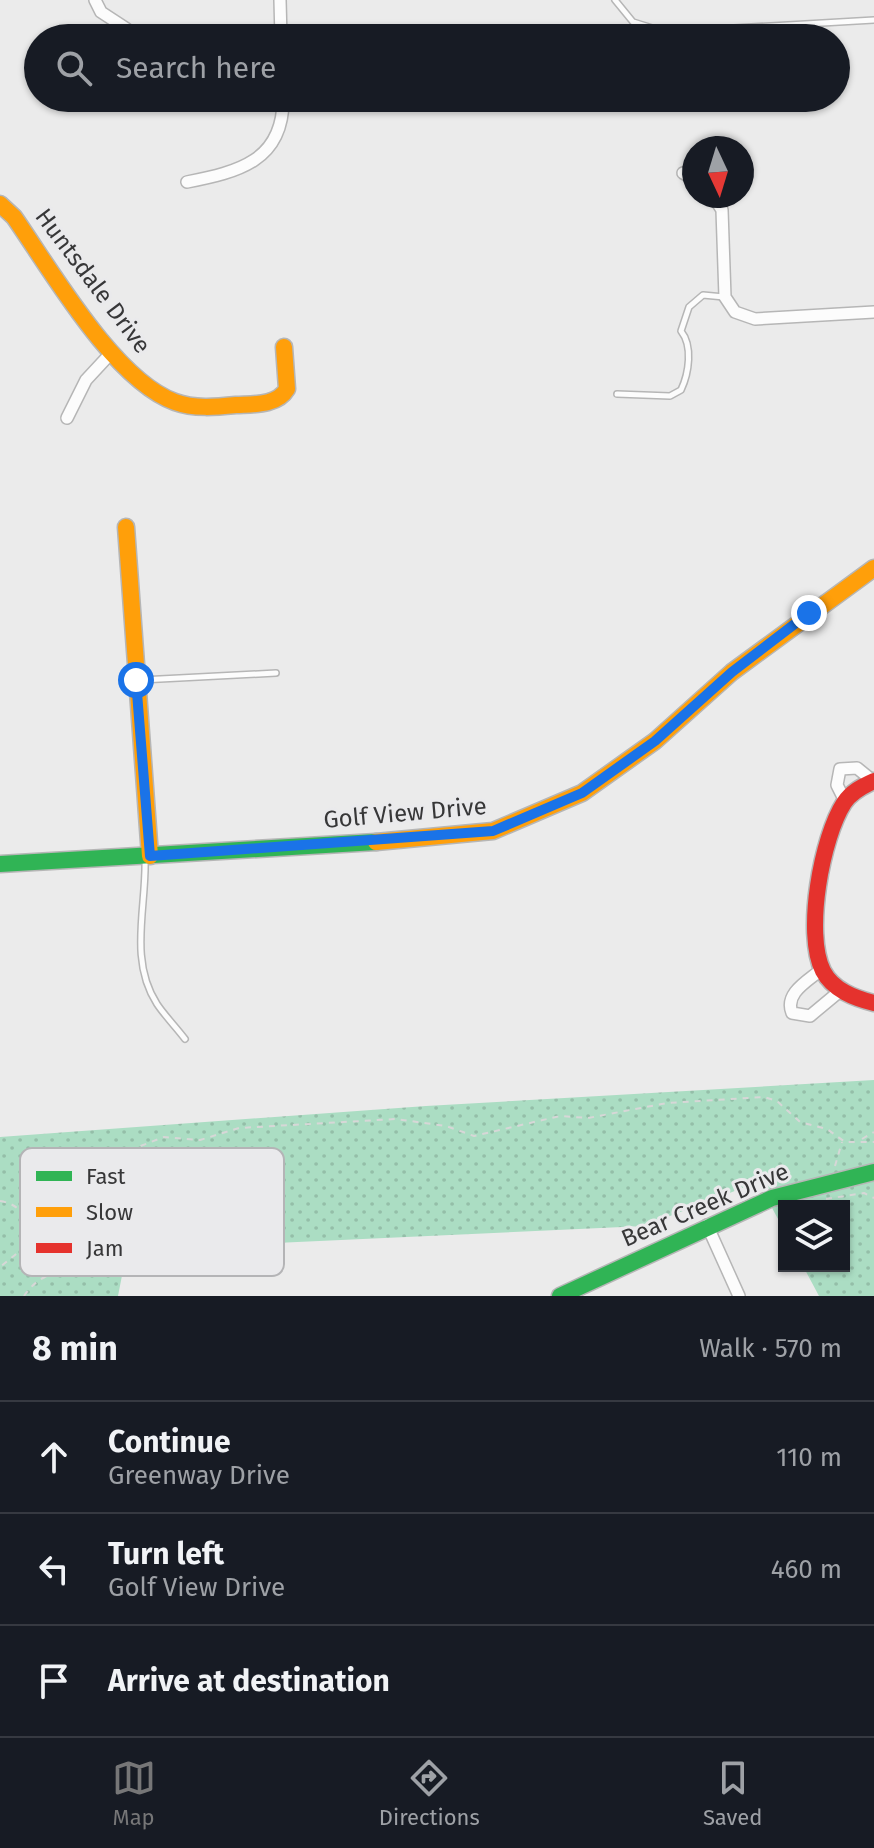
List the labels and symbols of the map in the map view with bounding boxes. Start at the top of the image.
north arrow [682,136,754,208]
street label: Huntsdale Drive [29,203,157,359]
route end [791,595,827,631]
route start [118,662,154,698]
street label: Golf View Drive [322,792,488,834]
legend [20,1148,284,1276]
street label: Bear Creek Drive [617,1157,793,1253]
text: Fast [86,1163,126,1190]
text: Slow [86,1199,133,1226]
text: Jam [86,1235,124,1262]

